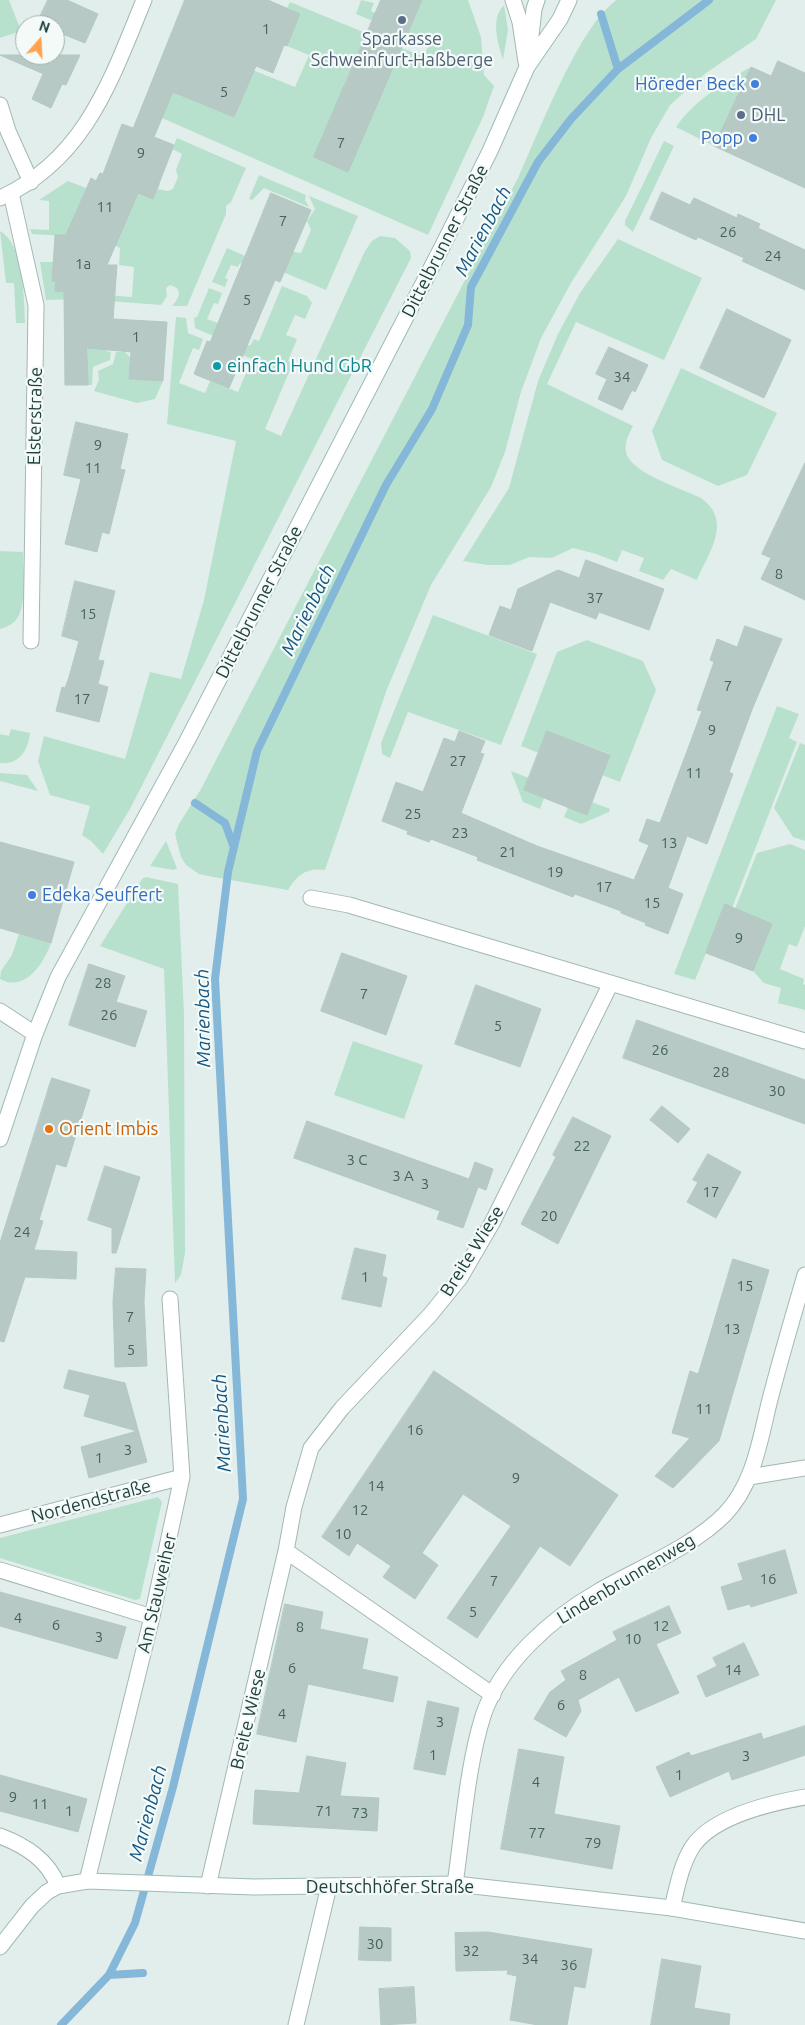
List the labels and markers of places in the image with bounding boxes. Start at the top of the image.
marker: Sparkasse Schweinfurt-Haßberge [396,14,408,26]
place label: Sparkasse Schweinfurt-Haßberge [311,28,493,70]
place label: Höreder Beck [635,73,745,95]
marker: Höreder Beck [749,78,761,90]
place label: DHL [751,104,785,126]
marker: DHL [735,109,747,121]
place label: Popp [701,127,743,149]
marker: Popp [747,132,759,144]
place label: einfach Hund GbR [227,355,372,377]
marker: einfach Hund GbR [211,360,223,372]
place label: Edeka Seuffert [42,884,162,906]
marker: Edeka Seuffert [26,889,38,901]
place label: Orient Imbis [59,1118,158,1140]
marker: Orient Imbis [43,1123,55,1135]

